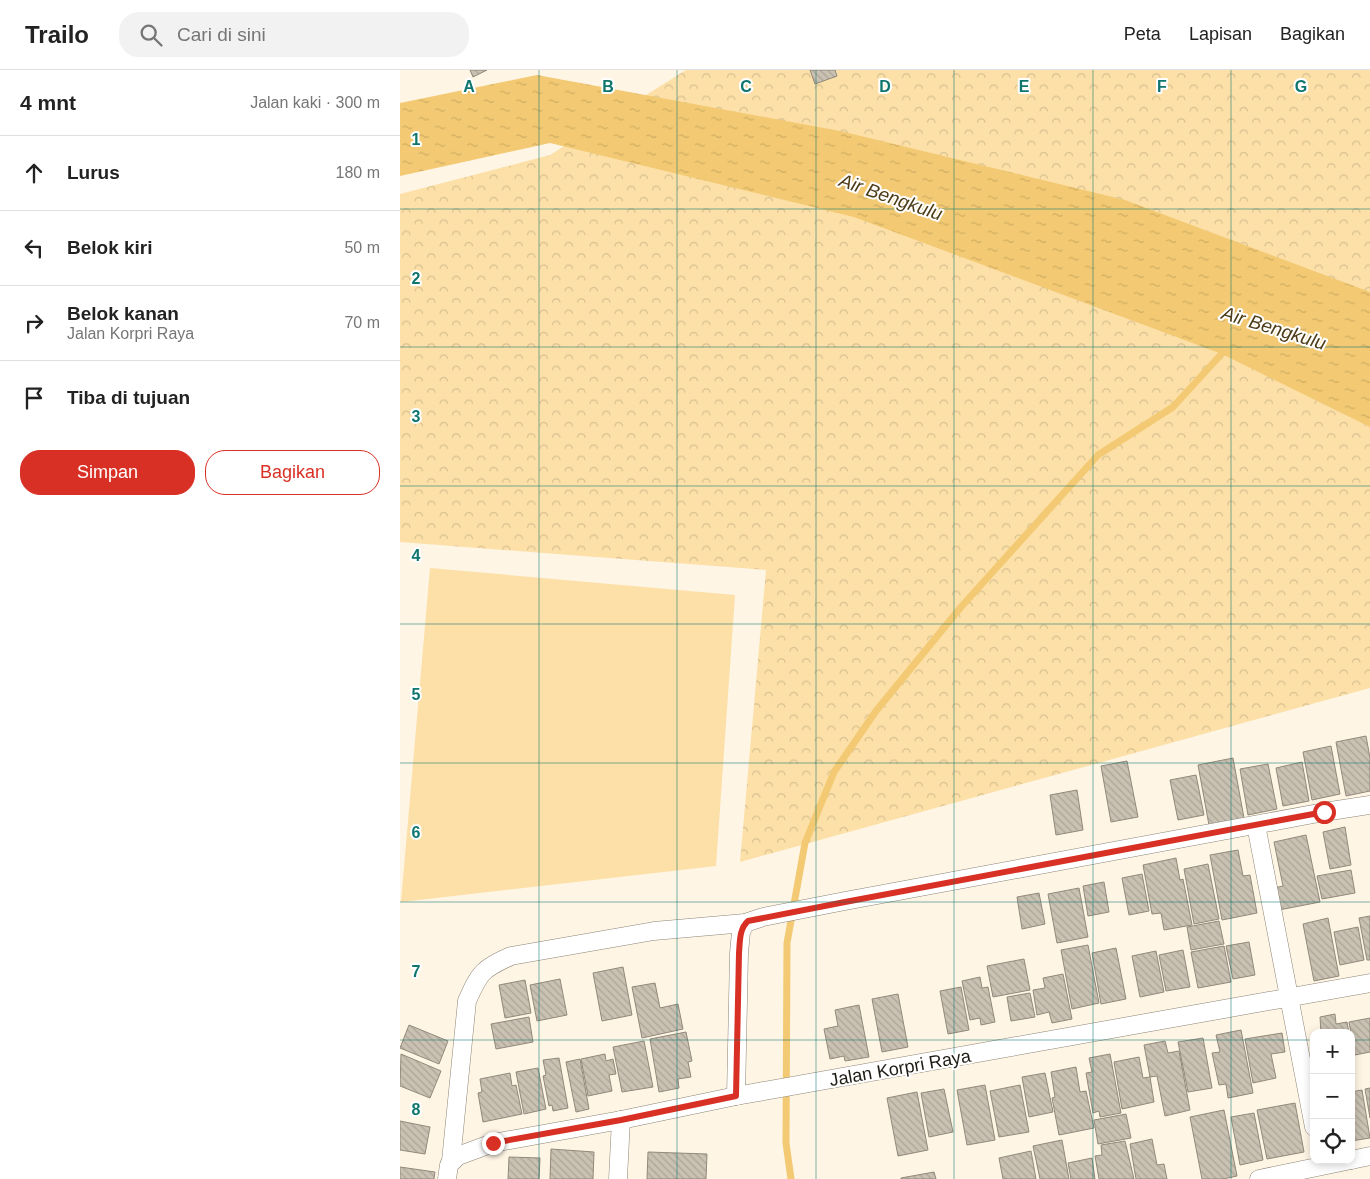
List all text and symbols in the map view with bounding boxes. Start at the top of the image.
search box [119,12,469,57]
text: Trailo [25,21,89,48]
icon: search [137,21,165,49]
text: Cari di sini [177,24,266,45]
text: Peta [1124,24,1161,44]
text: Lapisan [1189,24,1252,44]
text: Bagikan [1280,24,1345,44]
text: A [463,78,475,95]
text: B [602,78,614,95]
text: C [740,78,752,95]
text: D [879,78,891,95]
text: E [1019,78,1030,95]
text: F [1157,78,1167,95]
text: G [1295,78,1307,95]
text: 4 mnt [20,91,76,114]
text: Jalan kaki · 300 m [250,94,380,111]
text: 1 [412,131,421,148]
icon: ahead [20,159,48,187]
text: Lurus [67,162,120,183]
text: 180 m [336,164,380,181]
water label: Air Bengkulu [836,169,946,225]
icon: left [20,234,48,262]
text: Belok kiri [67,237,153,258]
text: 50 m [344,239,380,256]
text: 2 [412,270,421,287]
water label: Air Bengkulu [1218,302,1329,354]
text: Belok kanan [67,303,179,324]
icon: right [20,309,48,337]
text: 70 m [344,314,380,331]
text: Jalan Korpri Raya [67,325,194,342]
icon: arrive [20,384,48,412]
text: Tiba di tujuan [67,387,190,408]
text: 3 [412,408,421,425]
button: Simpan [20,450,195,495]
button: Bagikan [205,450,380,495]
text: 4 [412,547,421,564]
text: 5 [412,686,421,703]
route start [1313,801,1336,824]
text: 6 [412,824,421,841]
text: 7 [412,963,421,980]
map controls [1310,1029,1355,1164]
button: + [1310,1029,1355,1074]
street label: Jalan Korpri Raya [828,1046,973,1090]
button: − [1310,1074,1355,1119]
text: 8 [412,1101,421,1118]
button: locate [1310,1119,1355,1164]
route end [482,1132,505,1155]

